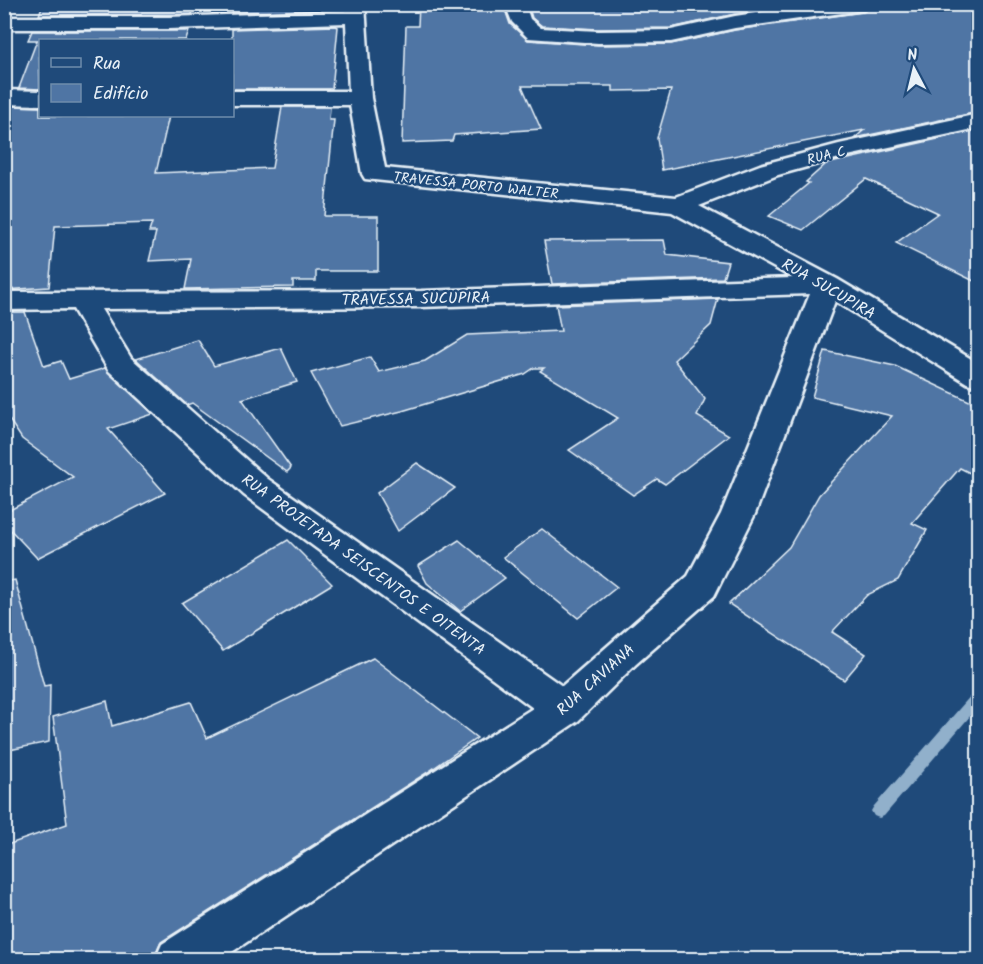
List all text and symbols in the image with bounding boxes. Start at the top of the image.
legend [39,39,234,117]
north arrow [884,39,944,99]
text: N [906,43,919,69]
text: Rua [93,50,121,79]
text: Edifício [93,80,148,109]
street label: RUA C [805,141,848,171]
street label: TRAVESSA PORTO WALTER [392,166,560,206]
street label: RUA SUCUPIRA [777,252,880,327]
street label: TRAVESSA SUCUPIRA [342,286,491,313]
street label: RUA PROJETADA SEISCENTOS E OITENTA [236,468,491,663]
street label: RUA CAVIANA [551,638,641,722]

